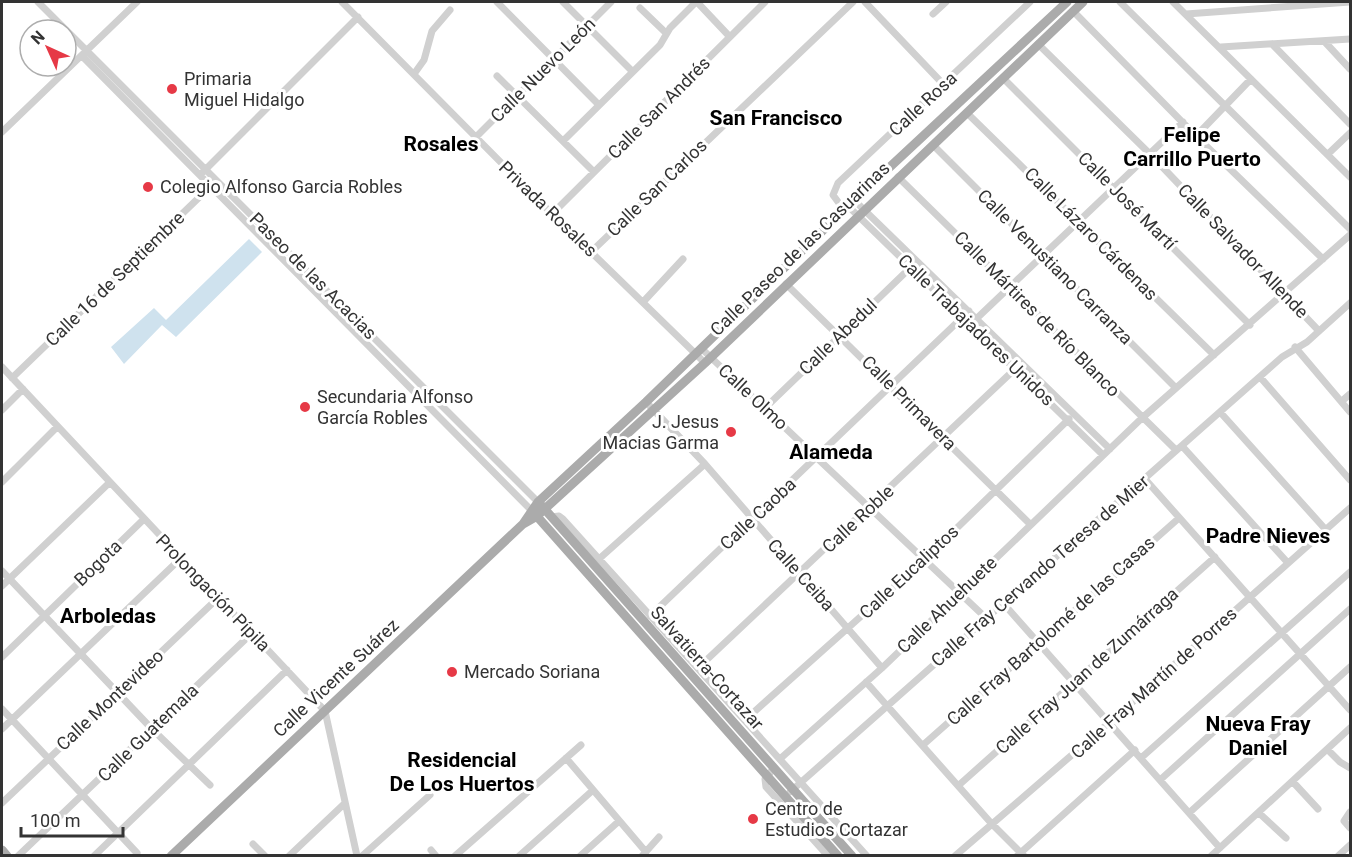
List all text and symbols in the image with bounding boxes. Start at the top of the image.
street label: Calle Nuevo León [486,13,599,126]
north arrow [18,18,78,78]
text: N [27,27,48,48]
street label: Calle San Andrés [603,52,714,163]
street label: Calle Rosa [885,67,961,140]
place label: Primaria Miguel Hidalgo [184,68,304,110]
marker: Primaria Miguel Hidalgo [165,82,179,96]
district label: San Francisco [710,106,843,130]
district label: Felipe Carrillo Puerto [1123,123,1261,171]
district label: Rosales [403,132,479,156]
street label: Calle San Carlos [602,135,711,241]
street label: Calle José Martí [1074,147,1181,254]
street label: Privada Rosales [495,157,602,261]
street label: Calle Paseo de las Casuarinas [706,157,894,340]
street label: Calle Lázaro Cárdenas [1021,163,1162,304]
place label: Colegio Alfonso Garcia Robles [160,176,402,197]
street label: Calle Salvador Allende [1174,179,1313,322]
marker: Colegio Alfonso Garcia Robles [141,180,155,194]
street label: Calle Venustiano Carranza [973,185,1137,349]
street label: Calle 16 de Septiembre [41,207,188,350]
street label: Paseo de las Acacias [246,208,381,343]
street label: Calle Mártires de Río Blanco [950,227,1124,401]
street label: Calle Trabajadores Unidos [894,250,1059,410]
street label: Calle Abedul [794,294,881,379]
street label: Calle Primavera [858,351,961,454]
street label: Calle Olmo [714,359,792,434]
place label: Secundaria Alfonso García Robles [317,386,473,428]
marker: Secundaria Alfonso García Robles [298,400,312,414]
place label: J. Jesus Macias Garma [602,411,719,453]
marker: J. Jesus Macias Garma [724,425,738,439]
district label: Alameda [789,440,873,464]
street label: Calle Fray Cervando Teresa de Mier [927,470,1153,671]
street label: Calle Caoba [715,473,800,554]
street label: Calle Roble [818,480,898,557]
street label: Calle Eucaliptos [855,520,962,623]
district label: Padre Nieves [1206,524,1331,548]
street label: Prolongación Pípila [152,530,275,656]
street label: Calle Fray Bartolomé de las Casas [942,532,1159,730]
street label: Calle Ceiba [764,534,839,615]
street label: Bogota [70,535,126,590]
street label: Calle Ahuehuete [893,552,1001,657]
street label: Calle Fray Juan de Zumárraga [991,583,1182,758]
street label: Salvatierra-Cortazar [646,602,768,734]
street label: Calle Fray Martín de Porres [1066,603,1241,763]
district label: Arboledas [60,604,156,628]
street label: Calle Vicente Suárez [269,614,403,741]
street label: Calle Montevideo [52,645,167,755]
place label: Mercado Soriana [464,661,600,682]
marker: Mercado Soriana [445,665,459,679]
street label: Calle Guatemala [93,679,202,786]
district label: Nueva Fray Daniel [1206,712,1311,760]
district label: Residencial De Los Huertos [389,748,535,796]
place label: Centro de Estudios Cortazar [765,798,908,840]
scale bar [21,800,123,838]
text: 100 m [30,810,81,831]
marker: Centro de Estudios Cortazar [746,812,760,826]

